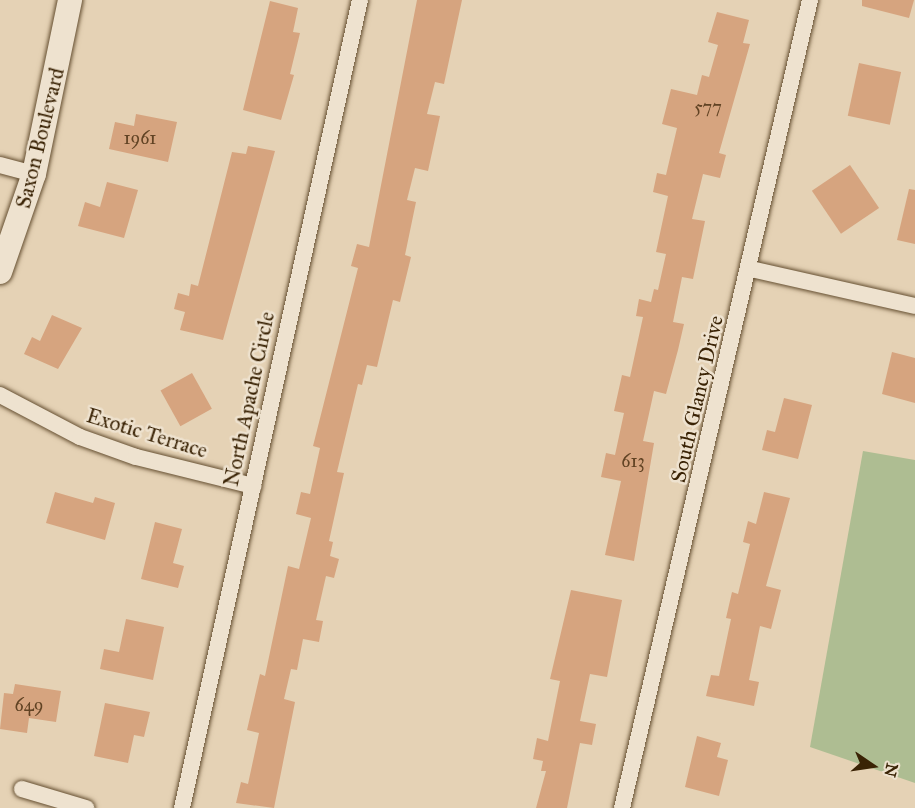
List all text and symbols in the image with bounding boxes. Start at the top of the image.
street label: Saxon Boulevard [10,65,70,211]
house number: 577 [694,96,722,118]
house number: 1961 [124,127,156,149]
street label: North Apache Circle [218,309,280,489]
street label: South Glancy Drive [666,313,728,485]
street label: Exotic Terrace [84,403,210,463]
house number: 613 [621,450,645,472]
house number: 649 [15,694,43,716]
north arrow [843,736,903,796]
text: N [880,761,902,779]

